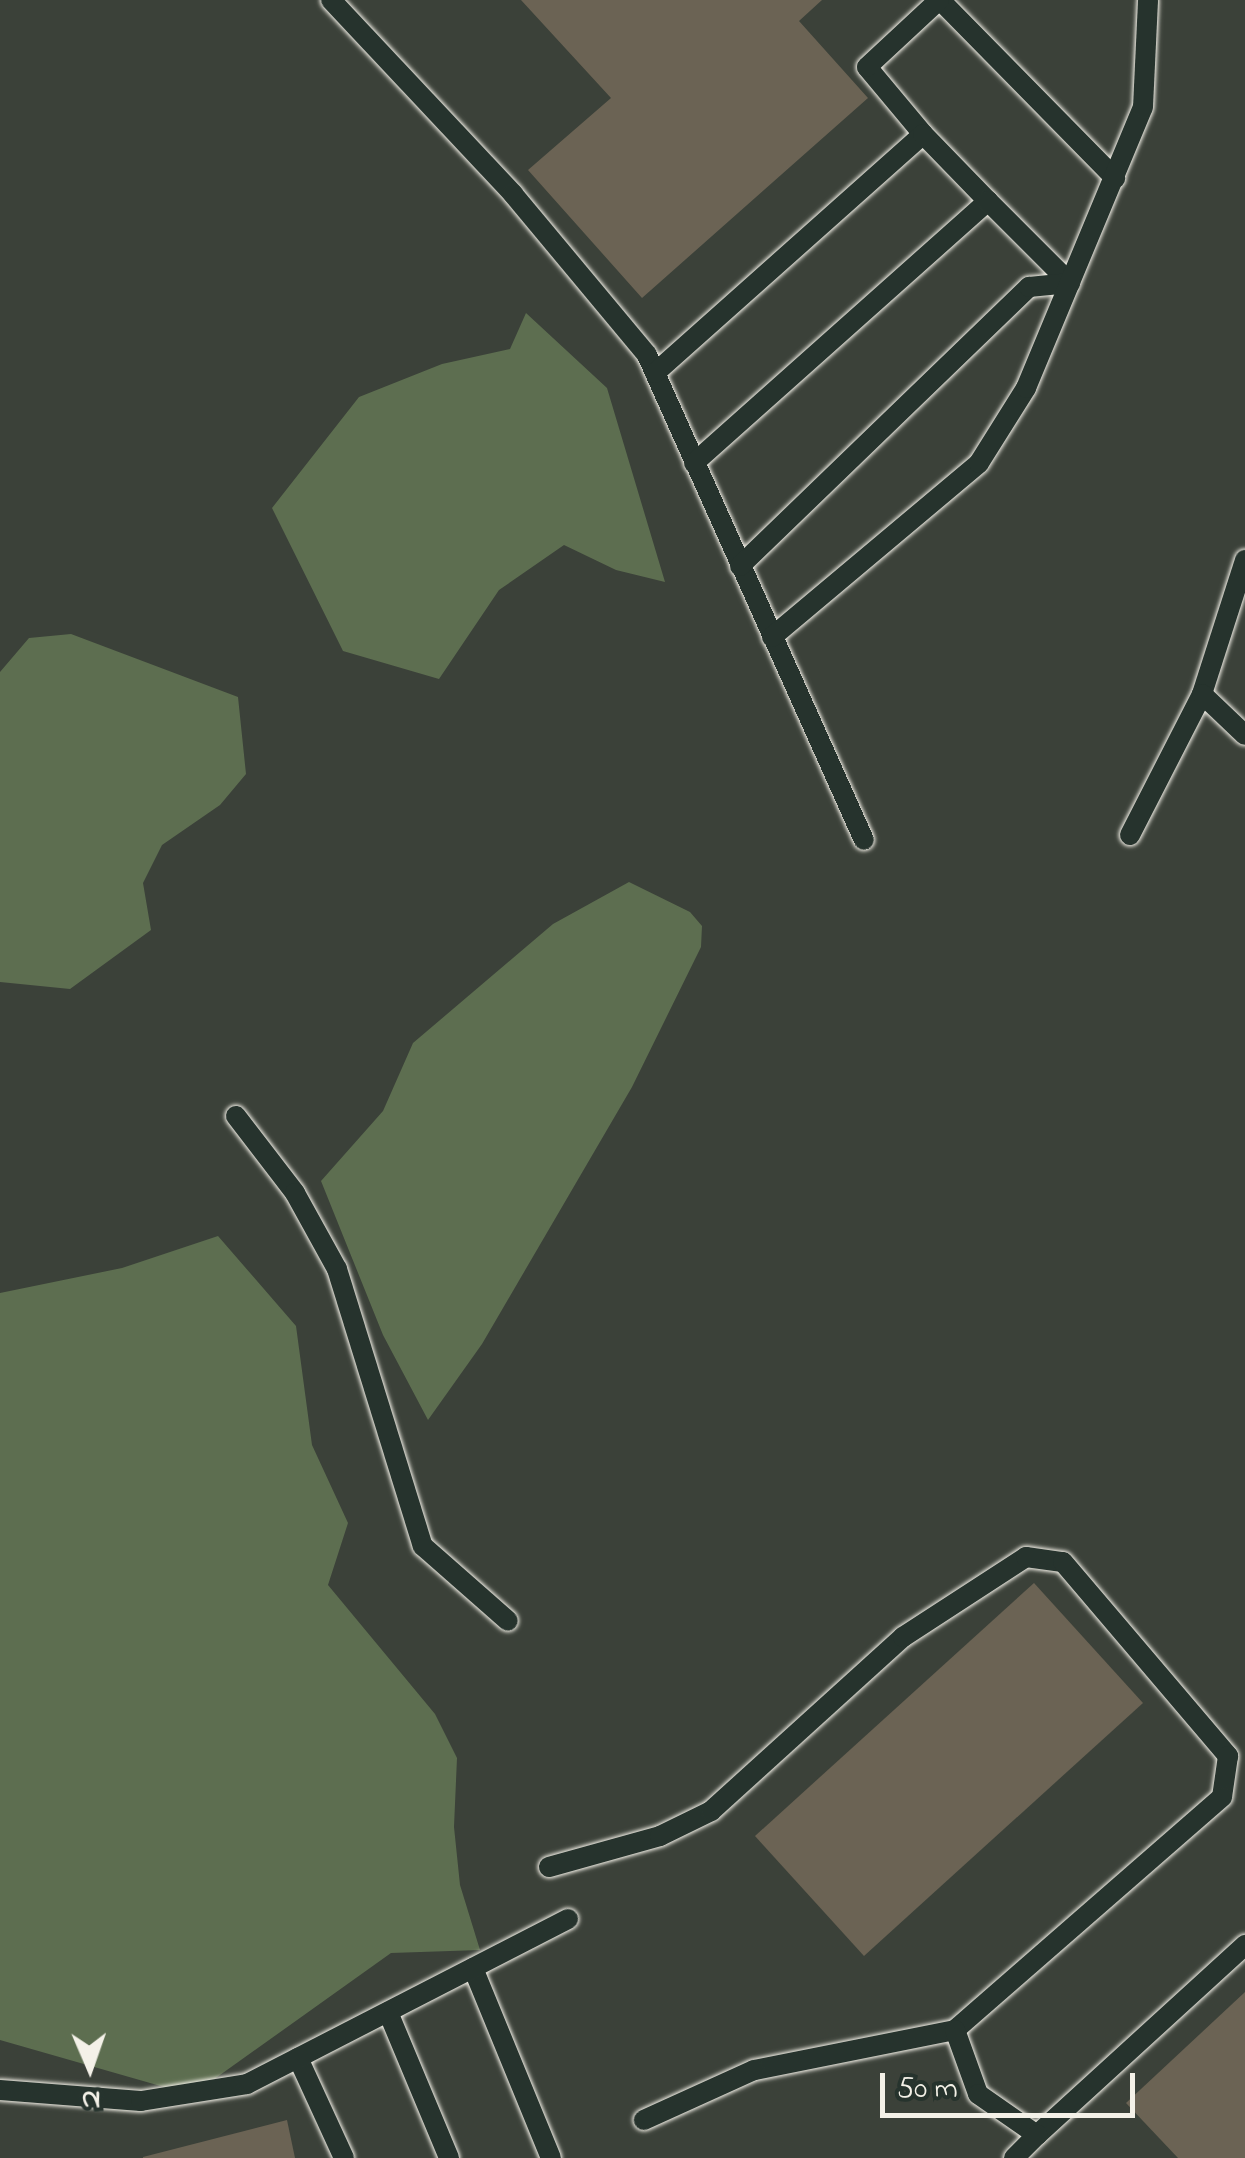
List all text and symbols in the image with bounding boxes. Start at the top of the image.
north arrow [40,2018,140,2118]
scale bar [885,2053,1140,2115]
text: 50 m [897,2068,958,2112]
text: N [81,2078,101,2119]

